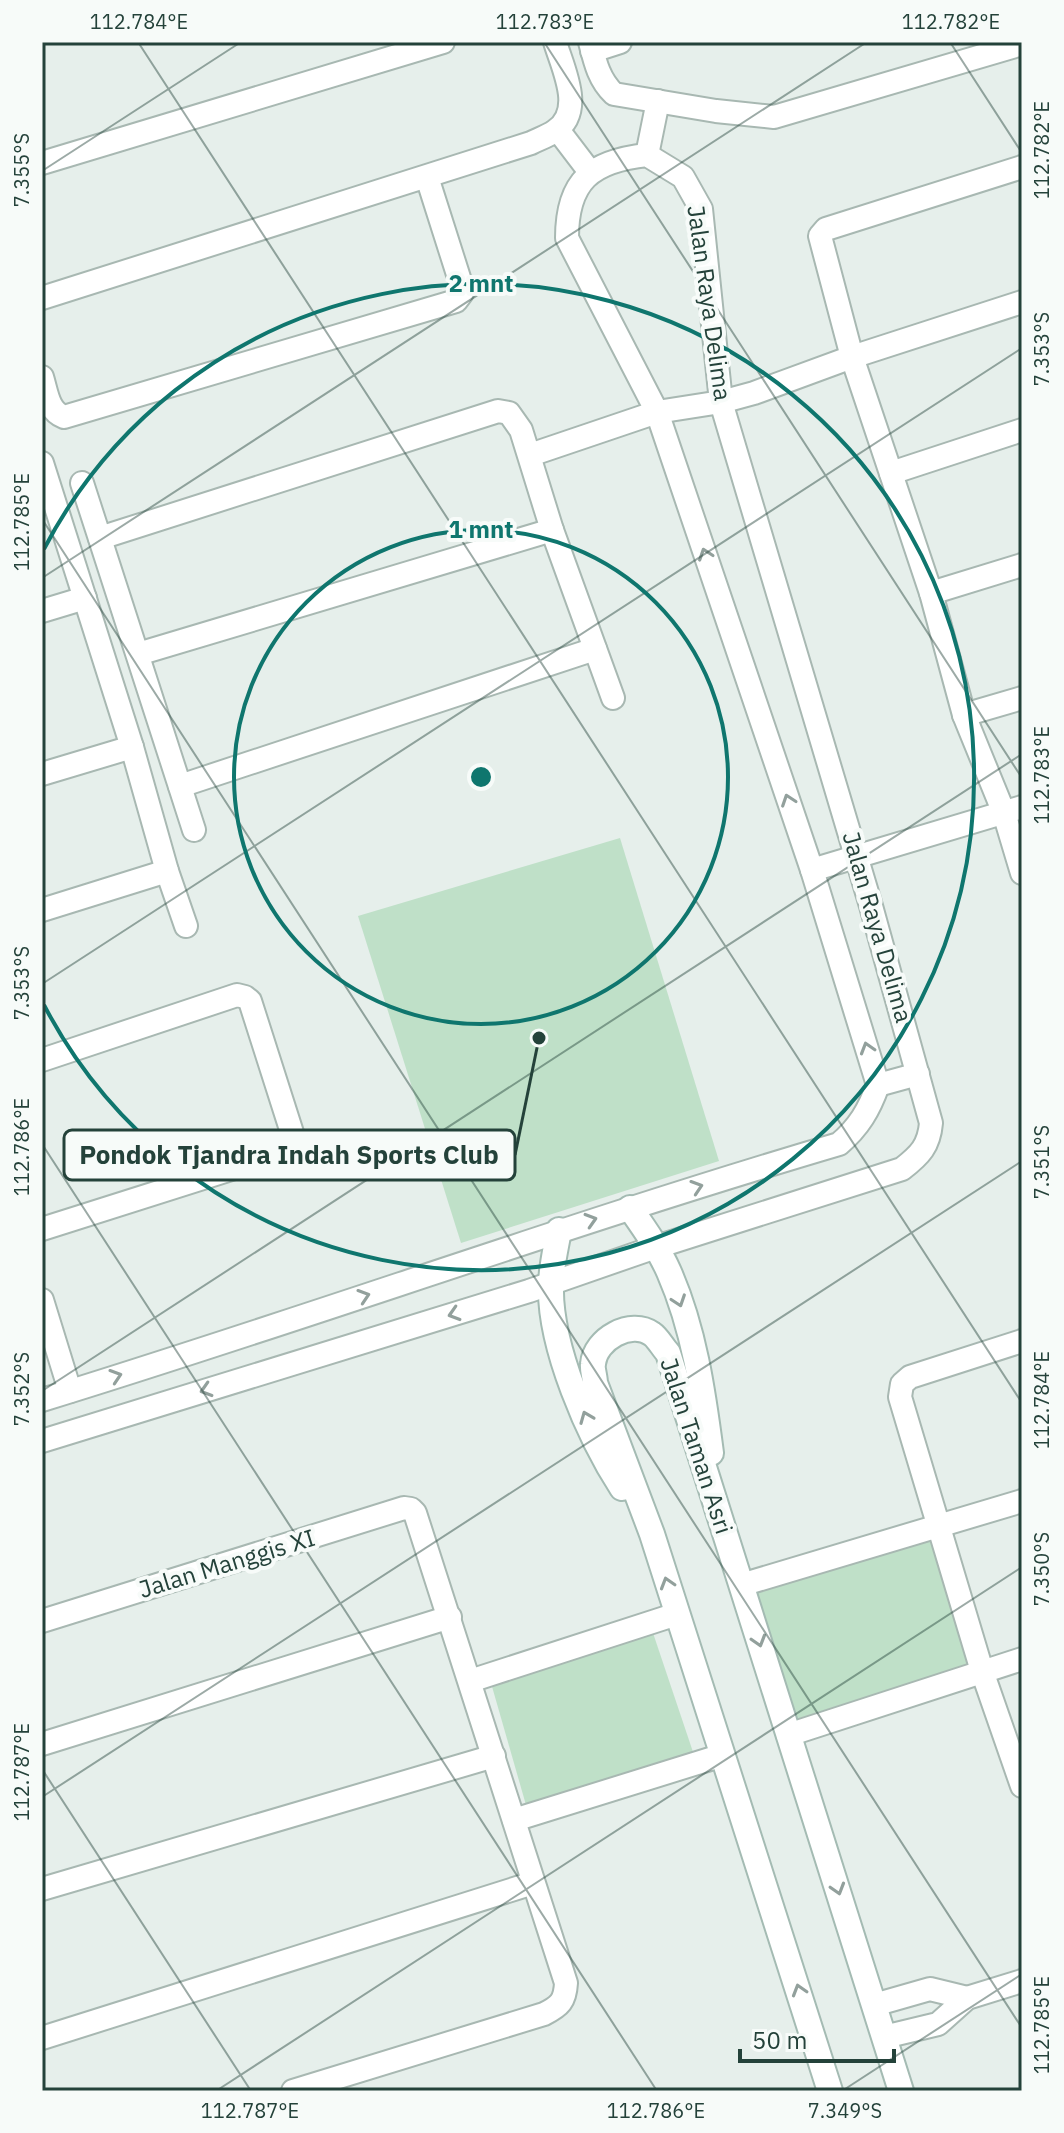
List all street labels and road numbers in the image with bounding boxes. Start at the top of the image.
street label: Jalan Raya Delima [680,203,740,403]
street label: Jalan Raya Delima [835,828,921,1026]
street label: Jalan Taman Asri [653,1353,741,1538]
street label: Jalan Manggis XI [135,1521,319,1605]

